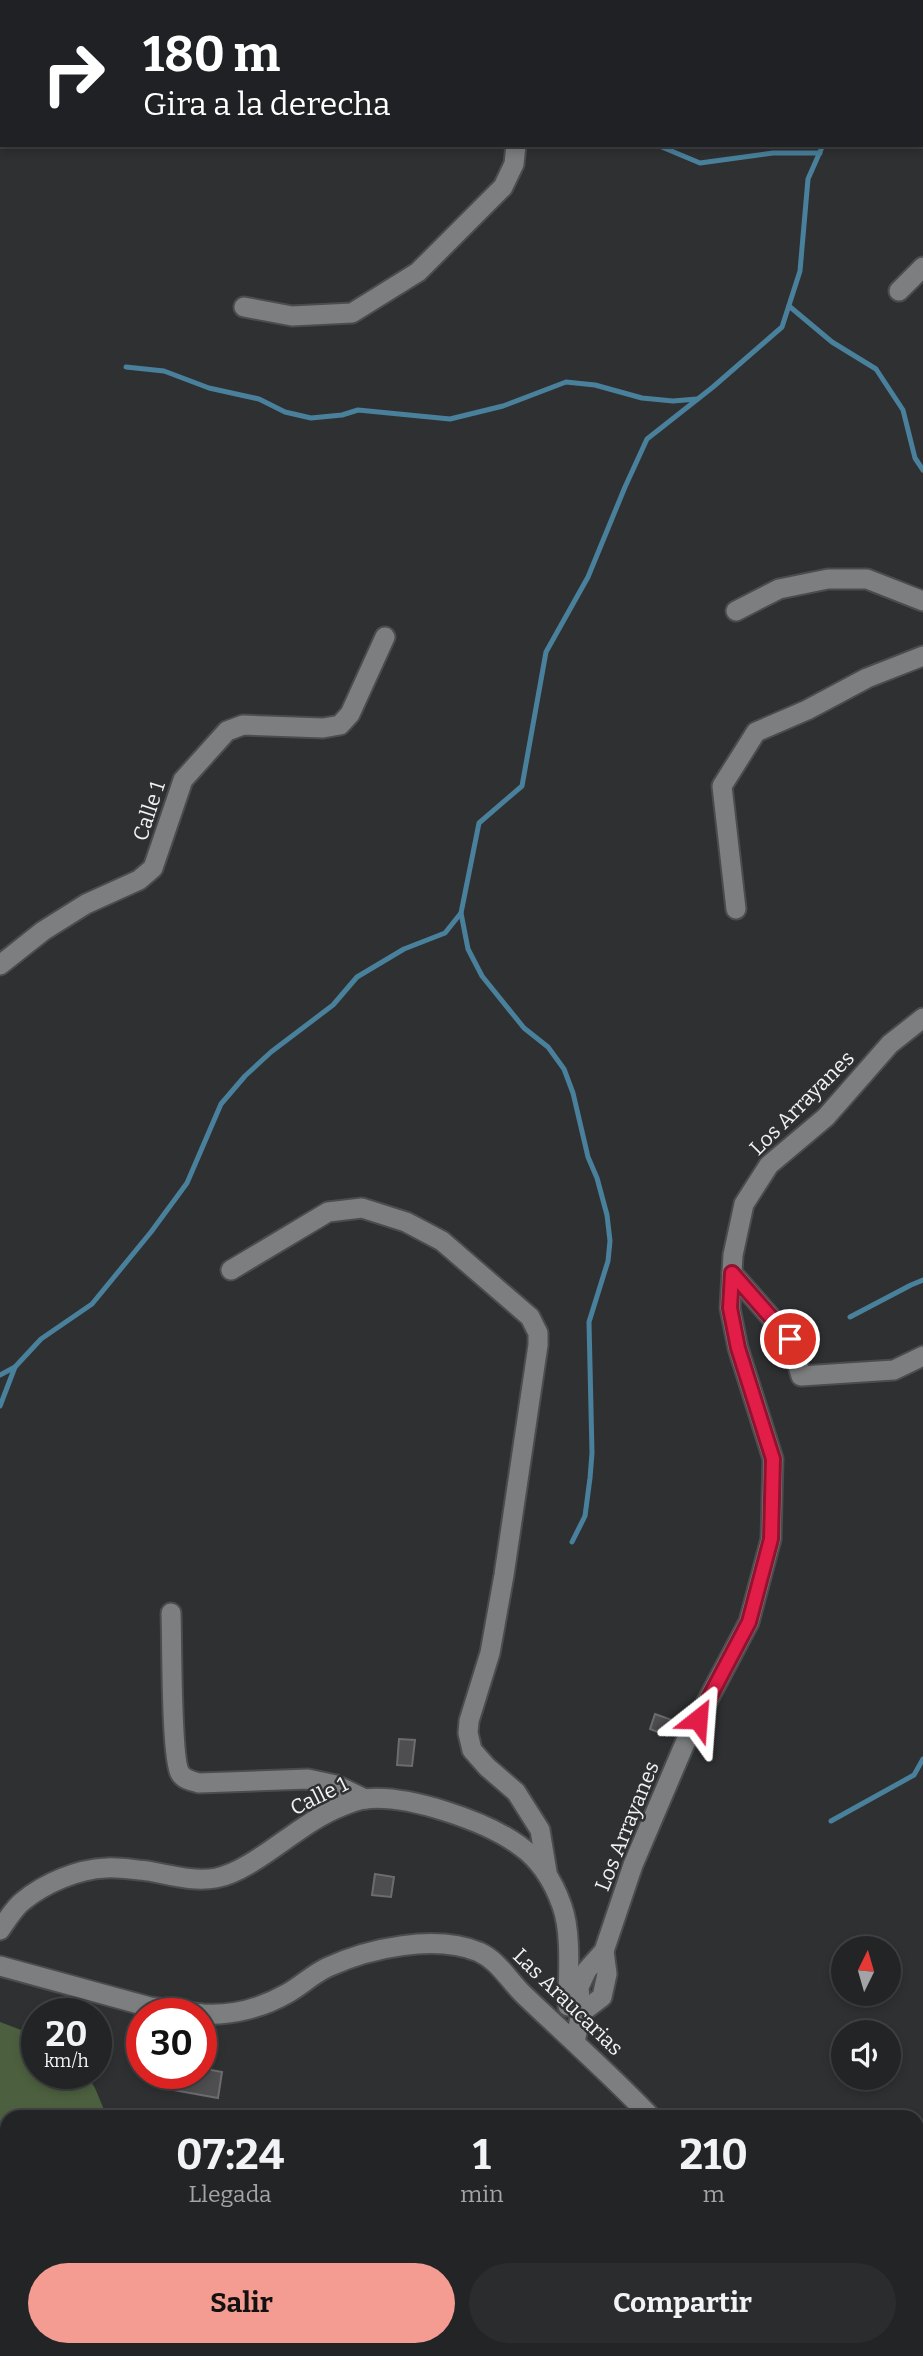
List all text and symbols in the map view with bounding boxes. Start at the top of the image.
text: 180 m [143,25,280,84]
icon: right [28,28,119,119]
text: Gira a la derecha [143,85,390,123]
street label: Calle 1 [127,778,171,844]
street label: Los Arrayanes [744,1045,860,1161]
pin [760,1309,820,1369]
icon: arrive [771,1320,809,1358]
position arrow [661,1682,735,1756]
street label: Los Arrayanes [589,1757,665,1895]
street label: Calle 1 [286,1771,352,1821]
north arrow [831,1936,901,2006]
map controls [831,1936,901,2090]
street label: Las Araucarias [508,1943,628,2061]
speed limit sign: 30 [126,1998,217,2089]
text: 20 [46,2013,87,2055]
button: sound [831,2020,901,2090]
text: km/h [44,2050,89,2072]
text: 07:24 [176,2130,284,2180]
text: 1 [473,2130,491,2180]
text: 210 [680,2130,748,2180]
text: Llegada [189,2180,272,2208]
text: min [460,2180,504,2208]
text: m [703,2180,725,2208]
button: Salir [28,2263,455,2343]
button: Compartir [469,2263,896,2343]

